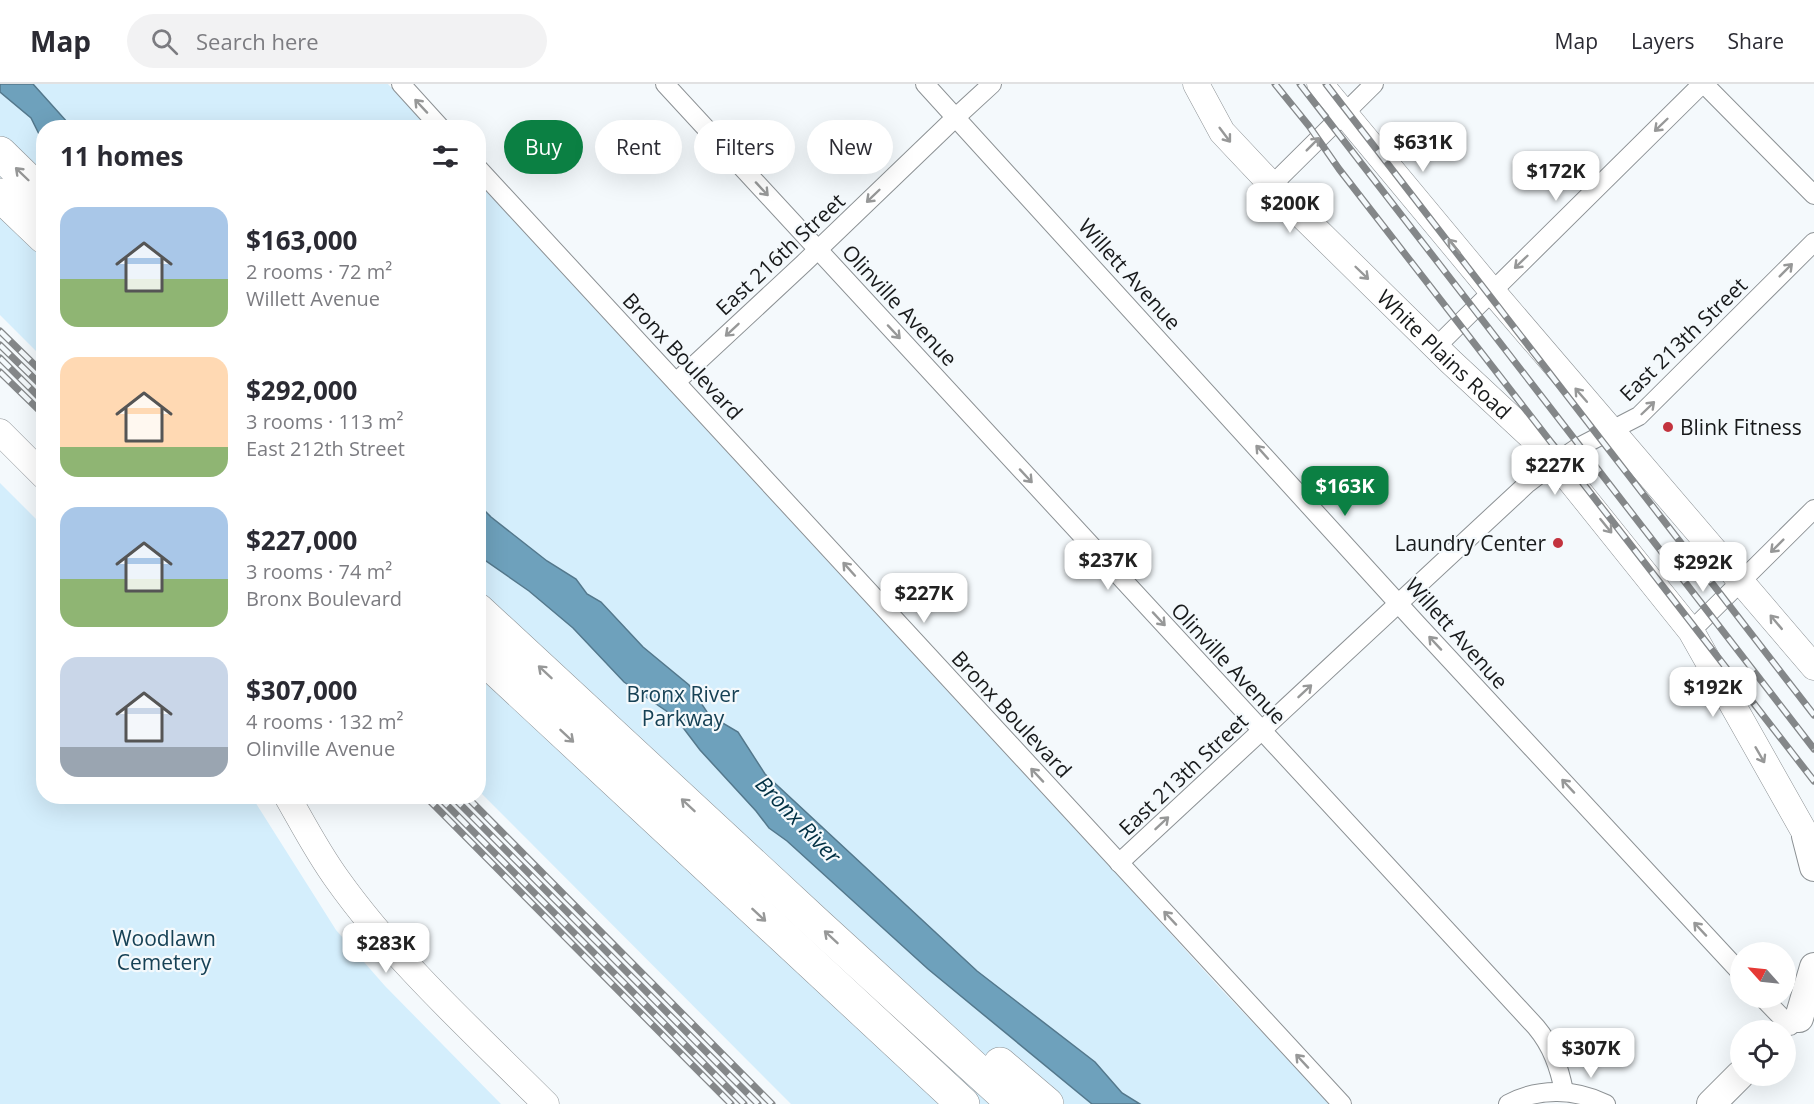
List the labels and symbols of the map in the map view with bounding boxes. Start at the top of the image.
one-way arrow [414,98,428,113]
one-way arrow [1653,118,1668,132]
pin: $631K [1381,122,1465,173]
one-way arrow [1219,126,1232,142]
one-way arrow [1306,137,1321,152]
pin: $172K [1514,151,1598,202]
one-way arrow [14,167,29,182]
one-way arrow [755,181,769,196]
pin: $200K [1248,183,1332,234]
street label: East 216th Street [709,187,851,321]
one-way arrow [866,189,881,203]
street label: Willett Avenue [1073,212,1187,336]
street label: Olinville Avenue [836,238,964,372]
one-way arrow [1448,238,1461,254]
one-way arrow [1514,254,1529,269]
one-way arrow [1778,263,1793,277]
one-way arrow [1354,266,1369,281]
street label: East 213th Street [1613,271,1753,407]
street label: White Plains Road [1371,283,1517,425]
street label: Bronx Boulevard [617,287,749,425]
one-way arrow [725,323,740,337]
one-way arrow [887,325,901,340]
one-way arrow [1574,387,1587,403]
one-way arrow [1640,400,1655,415]
place label: Blink Fitness [1680,413,1802,441]
marker: Blink Fitness [1661,420,1675,434]
one-way arrow [1255,445,1269,460]
pin: $227K [1513,445,1597,496]
pin: $163K [1303,466,1387,517]
one-way arrow [1019,468,1033,483]
one-way arrow [1600,517,1613,533]
place label: Laundry Center [1394,529,1546,557]
marker: Laundry Center [1551,536,1565,550]
one-way arrow [1770,538,1785,553]
pin: $237K [1066,540,1150,591]
pin: $292K [1661,542,1745,593]
one-way arrow [842,562,856,577]
street label: Willett Avenue [1400,571,1514,695]
pin: $227K [882,573,966,624]
street label: Olinville Avenue [1165,596,1293,730]
one-way arrow [1151,611,1165,626]
one-way arrow [1769,615,1783,630]
one-way arrow [1428,636,1442,651]
street label: Bronx Boulevard [946,645,1078,783]
one-way arrow [538,666,553,680]
pin: $192K [1671,667,1755,718]
park label: Bronx River Parkway [626,680,740,732]
one-way arrow [1298,684,1313,698]
street label: East 213th Street [1112,707,1254,841]
one-way arrow [559,729,574,743]
one-way arrow [1754,746,1766,763]
one-way arrow [1030,767,1045,782]
water label: Bronx River [750,769,849,870]
one-way arrow [1560,779,1575,794]
one-way arrow [681,798,696,812]
one-way arrow [1154,816,1169,830]
one-way arrow [751,908,766,922]
one-way arrow [1163,910,1177,925]
one-way arrow [1693,922,1707,937]
pin: $283K [344,923,428,974]
park label: Woodlawn Cemetery [112,924,216,976]
one-way arrow [824,930,839,945]
north arrow [1730,942,1796,1008]
pin: $307K [1549,1028,1633,1079]
one-way arrow [1295,1053,1310,1068]

